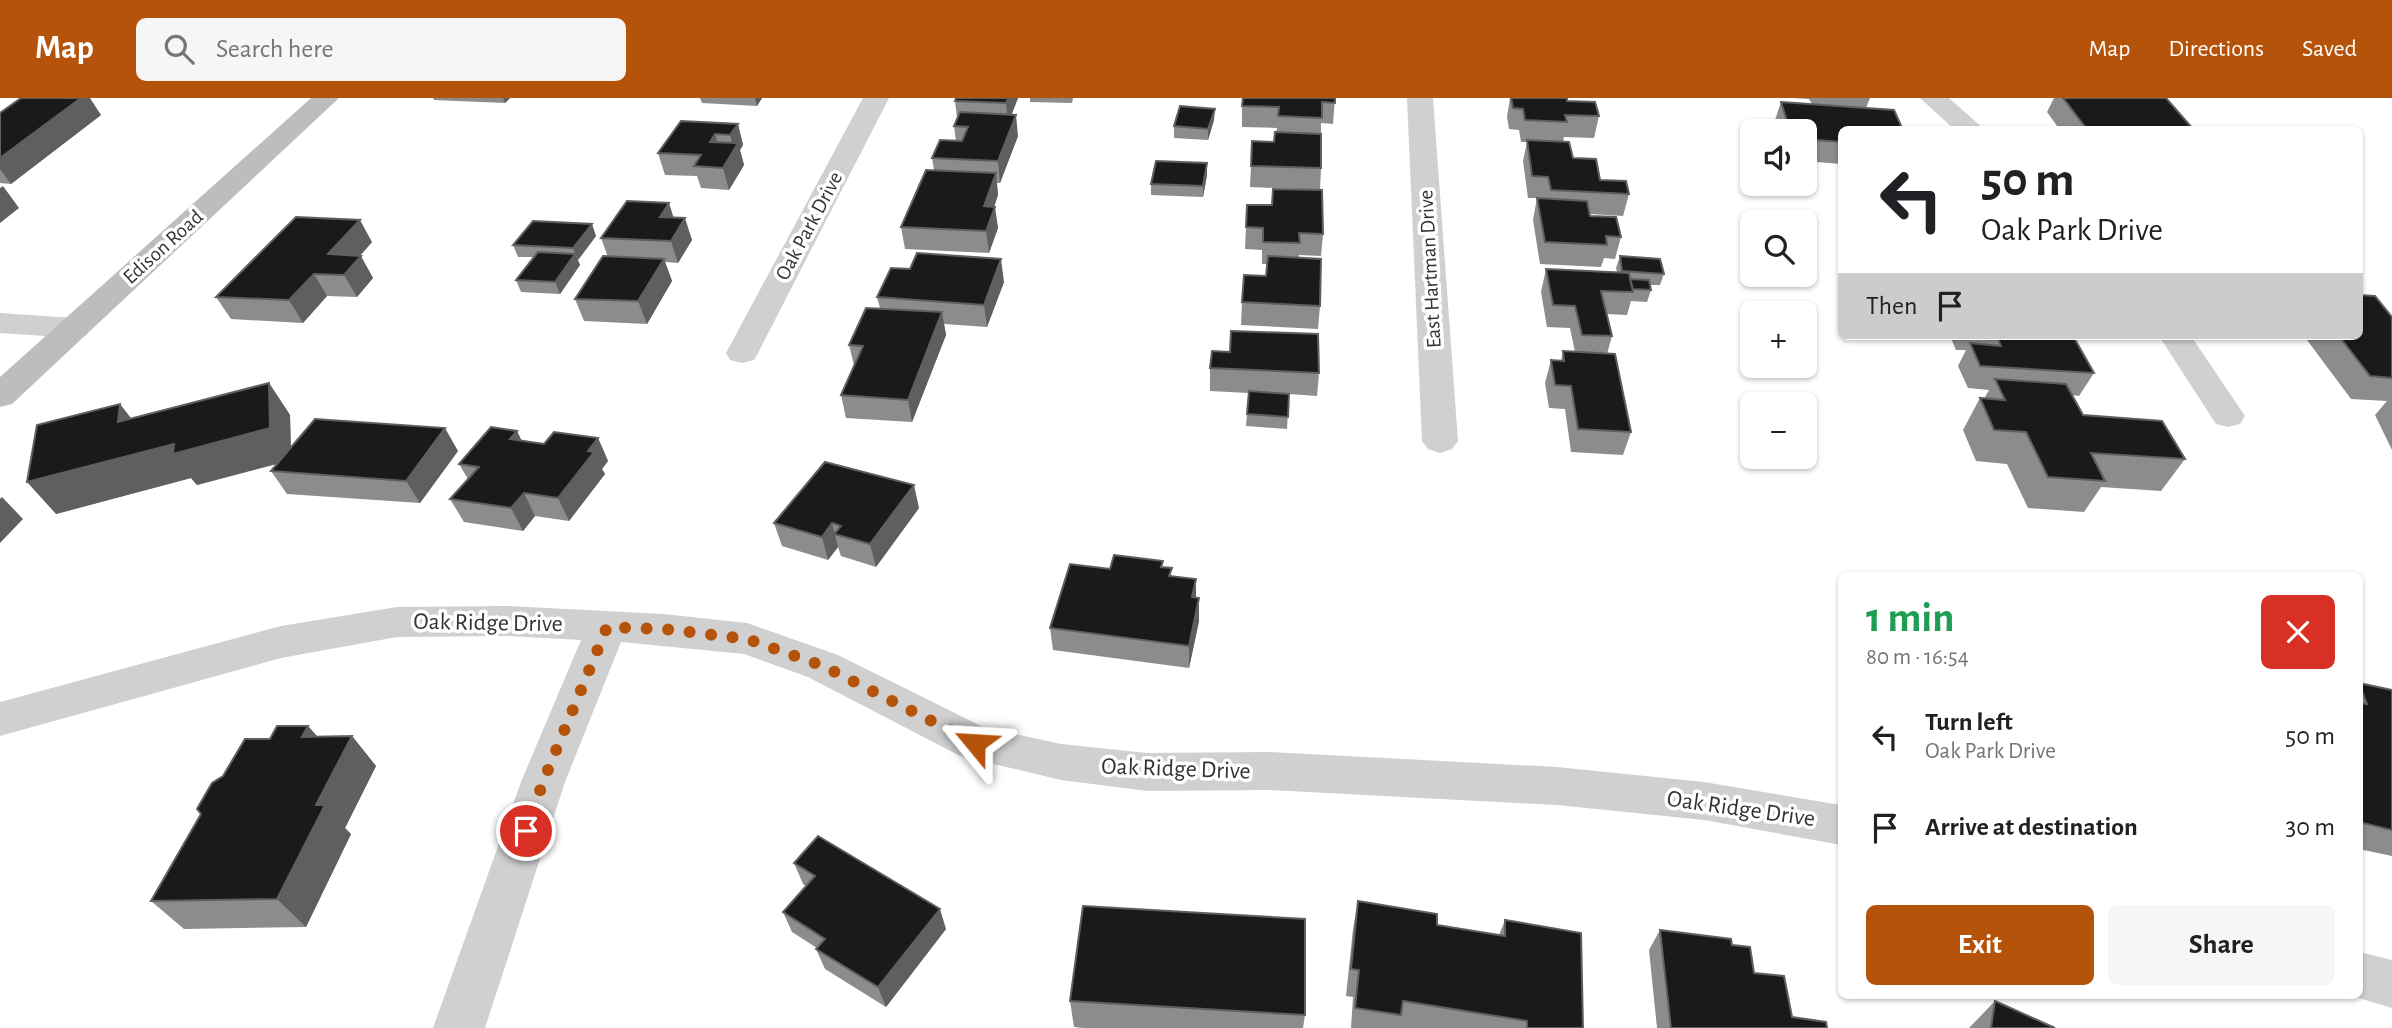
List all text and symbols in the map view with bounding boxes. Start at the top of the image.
search box [136,18,626,81]
icon: search [160,30,198,68]
text: Map [35,32,94,65]
text: Search here [216,36,334,62]
text: Map [2088,37,2130,61]
text: Directions [2168,37,2264,61]
text: Saved [2302,37,2357,61]
map controls [1740,119,1817,469]
button: sound [1740,119,1817,196]
icon: left [1866,154,1957,245]
text: 50 m [1981,156,2075,205]
street label: Oak Park Drive [772,168,846,284]
street label: East Hartman Drive [1415,189,1445,349]
street label: Edison Road [119,206,207,288]
button: search [1740,210,1817,287]
text: Oak Park Drive [1981,214,2163,246]
icon: arrive [1931,287,1969,325]
text: Then [1866,293,1917,319]
button: + [1740,301,1817,378]
button: − [1740,392,1817,469]
button: close [2261,595,2335,669]
text: 1 min [1866,597,1955,639]
street label: Oak Ridge Drive [413,610,563,636]
text: 80 m · 16:54 [1866,646,1969,669]
position arrow [938,706,1012,780]
text: Turn left [1925,709,2013,735]
icon: left [1866,718,1904,756]
text: 50 m [2285,723,2335,749]
text: Oak Park Drive [1925,740,2056,763]
street label: Oak Ridge Drive [1101,754,1251,784]
street label: Oak Ridge Drive [1665,787,1817,831]
pin [496,801,556,861]
icon: arrive [1866,809,1904,847]
icon: arrive [507,812,545,850]
text: Arrive at destination [1925,814,2138,840]
text: 30 m [2285,814,2335,840]
button: Exit [1866,905,2094,985]
button: Share [2108,905,2335,985]

